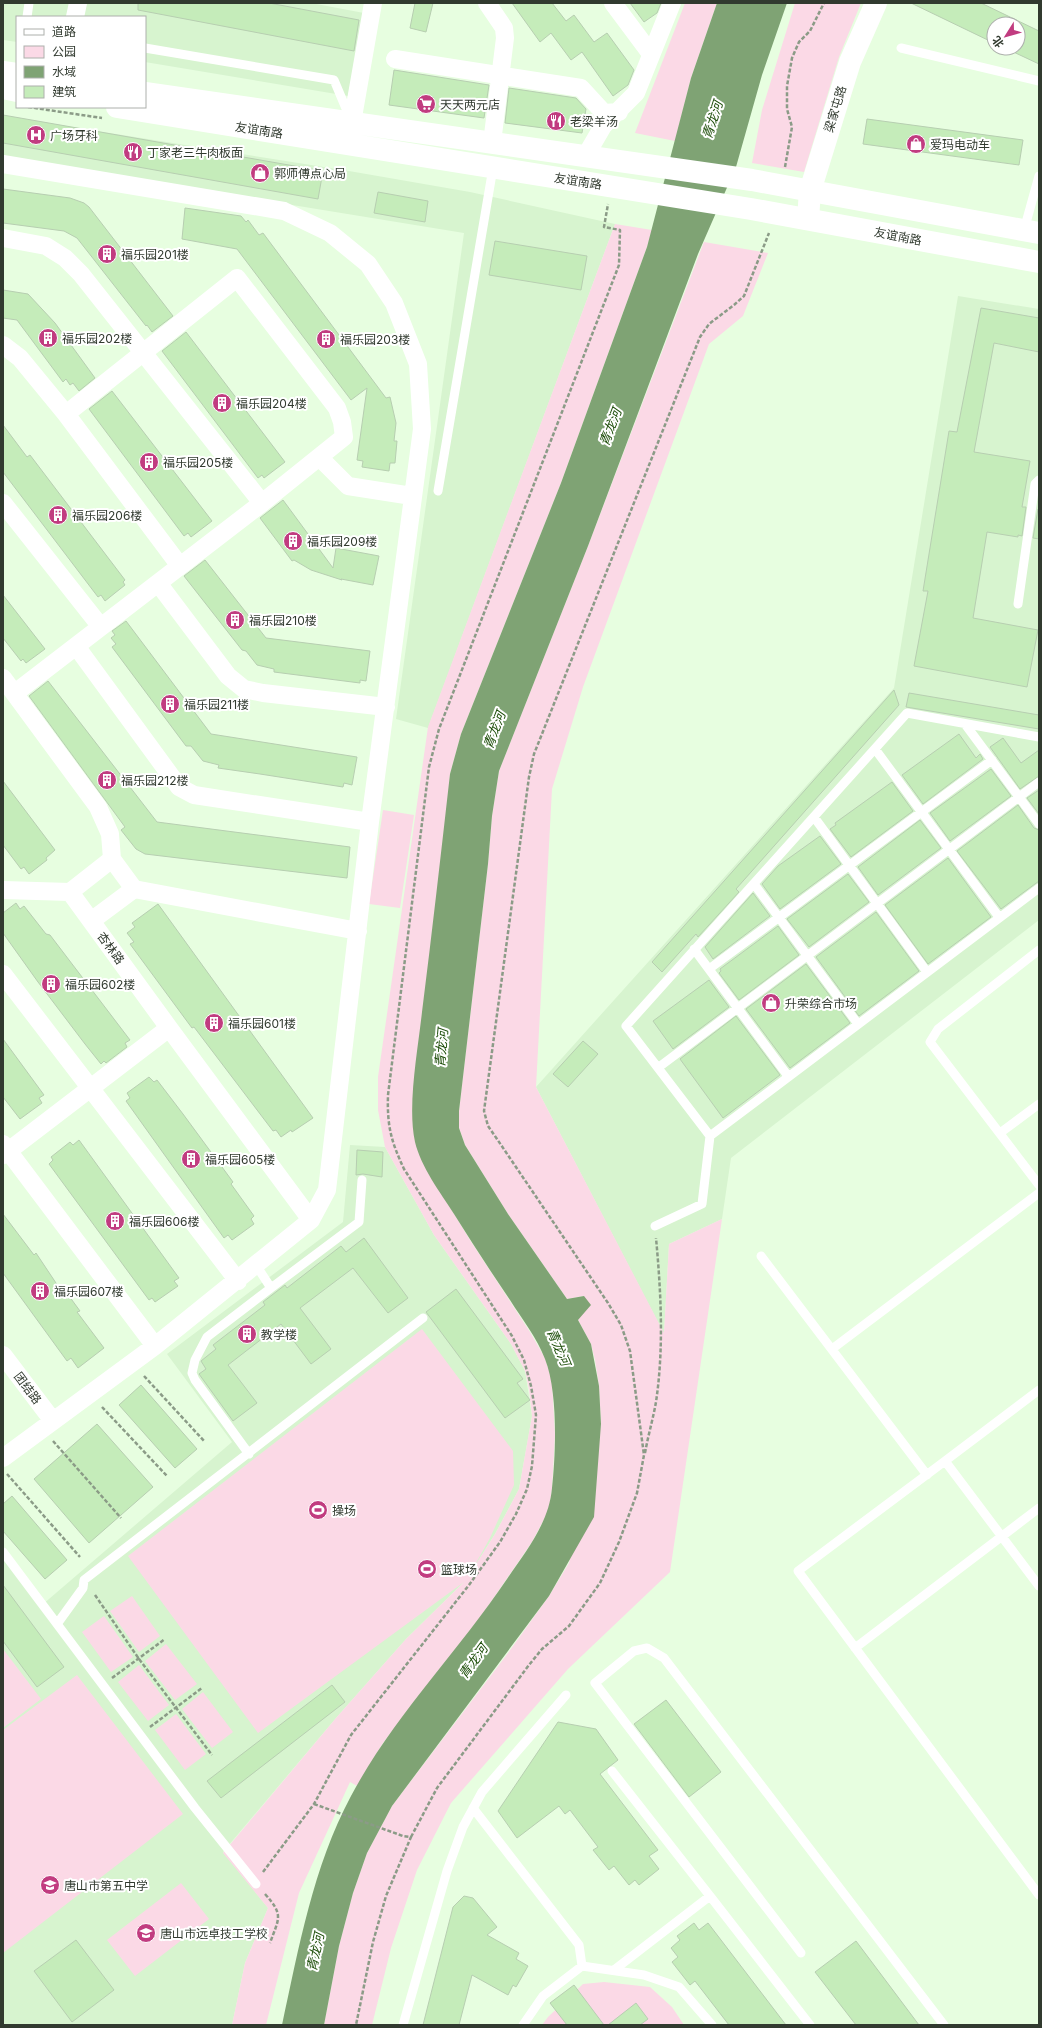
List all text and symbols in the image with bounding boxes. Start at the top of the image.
legend [16,16,146,108]
north arrow [986,16,1026,56]
text: 道路 [52,24,76,39]
text: 北 [989,33,1007,51]
text: 公园 [52,44,76,59]
text: 水域 [52,64,76,79]
text: 建筑 [52,84,76,99]
street label: 梁家屯路 [821,84,849,134]
supermarket icon: 天天两元店 [415,93,437,115]
water label: 青龙河 [698,96,727,141]
place label: 天天两元店 [440,97,500,112]
restaurant icon: 老梁羊汤 [545,110,567,132]
place label: 老梁羊汤 [570,114,618,129]
street label: 友谊南路 [234,119,284,141]
hospital icon: 广场牙科 [25,124,47,146]
place label: 广场牙科 [50,128,98,143]
shop icon: 爱玛电动车 [905,133,927,155]
place label: 爱玛电动车 [930,137,990,152]
restaurant icon: 丁家老三牛肉板面 [122,141,144,163]
place label: 丁家老三牛肉板面 [147,145,243,160]
shop icon: 郭师傅点心局 [249,162,271,184]
place label: 郭师傅点心局 [274,166,346,181]
street label: 友谊南路 [553,170,603,192]
street label: 友谊南路 [873,224,923,248]
building icon: 福乐园201楼 [96,243,118,265]
place label: 福乐园201楼 [121,247,189,262]
building icon: 福乐园202楼 [37,327,59,349]
building icon: 福乐园203楼 [315,328,337,350]
place label: 福乐园202楼 [62,331,132,346]
place label: 福乐园203楼 [340,332,410,347]
building icon: 福乐园204楼 [211,392,233,414]
place label: 福乐园204楼 [236,396,307,411]
water label: 青龙河 [596,403,626,448]
building icon: 福乐园205楼 [138,451,160,473]
place label: 福乐园205楼 [163,455,233,470]
building icon: 福乐园206楼 [47,504,69,526]
place label: 福乐园206楼 [72,508,142,523]
building icon: 福乐园209楼 [282,530,304,552]
place label: 福乐园209楼 [307,534,377,549]
building icon: 福乐园210楼 [224,609,246,631]
place label: 福乐园210楼 [249,613,317,628]
building icon: 福乐园211楼 [159,693,181,715]
place label: 福乐园211楼 [184,697,249,712]
water label: 青龙河 [480,706,510,751]
building icon: 福乐园212楼 [96,769,118,791]
place label: 福乐园212楼 [121,773,189,788]
street label: 杏林路 [94,929,128,967]
building icon: 福乐园602楼 [40,973,62,995]
place label: 福乐园602楼 [65,977,135,992]
shop icon: 升荣综合市场 [760,992,782,1014]
place label: 升荣综合市场 [785,996,857,1011]
building icon: 福乐园601楼 [203,1012,225,1034]
place label: 福乐园601楼 [228,1016,296,1031]
water label: 青龙河 [431,1025,451,1068]
building icon: 福乐园605楼 [180,1148,202,1170]
place label: 福乐园605楼 [205,1152,275,1167]
building icon: 福乐园606楼 [104,1210,126,1232]
place label: 福乐园606楼 [129,1214,199,1229]
building icon: 福乐园607楼 [29,1280,51,1302]
place label: 福乐园607楼 [54,1284,124,1299]
building icon: 教学楼 [236,1323,258,1345]
water label: 青龙河 [544,1326,575,1371]
place label: 教学楼 [261,1327,297,1342]
street label: 团结路 [11,1369,45,1407]
sports icon: 操场 [307,1499,329,1521]
place label: 操场 [332,1503,356,1518]
sports icon: 篮球场 [416,1558,438,1580]
place label: 篮球场 [441,1562,477,1577]
water label: 青龙河 [455,1638,493,1681]
school or university icon: 唐山市第五中学 [39,1874,61,1896]
place label: 唐山市第五中学 [64,1878,148,1893]
school or university icon: 唐山市远卓技工学校 [135,1922,157,1944]
place label: 唐山市远卓技工学校 [160,1926,268,1941]
water label: 青龙河 [303,1928,328,1973]

